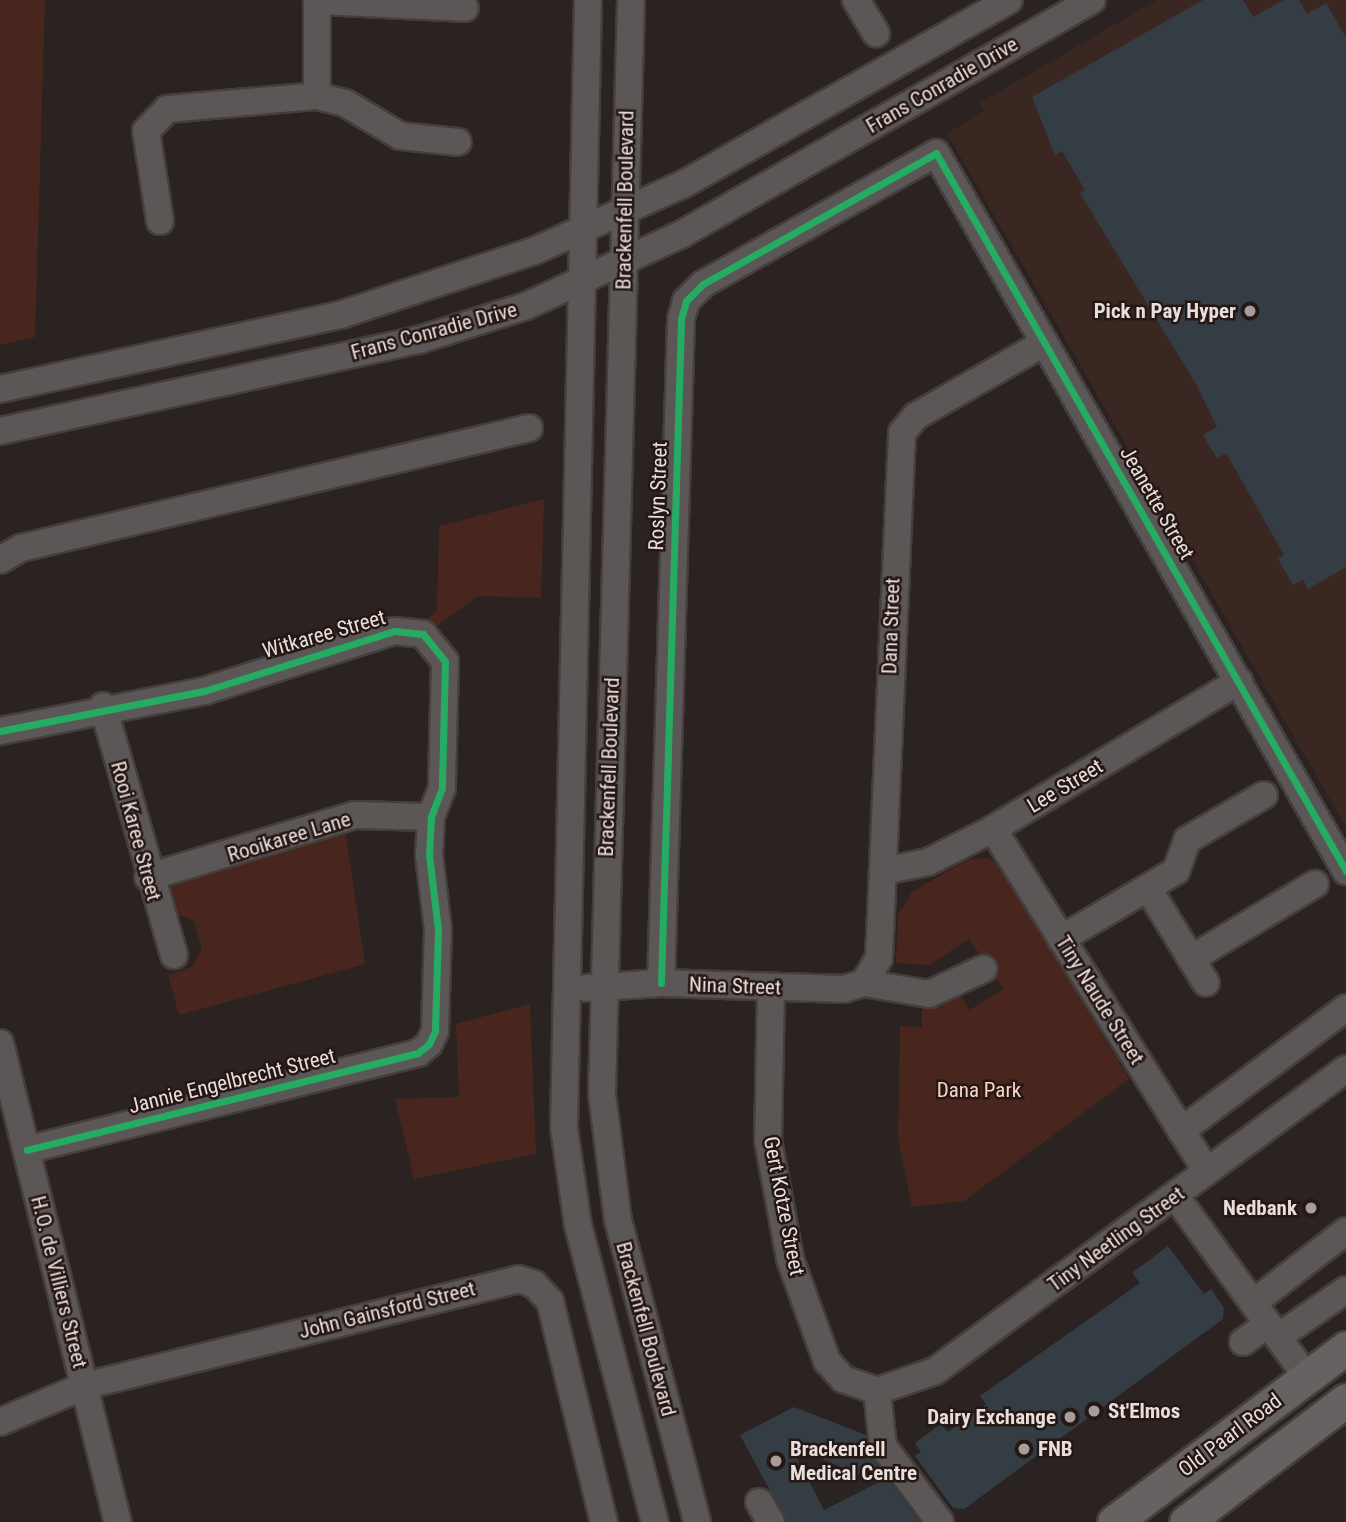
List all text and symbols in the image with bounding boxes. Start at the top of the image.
street label: Frans Conradie Drive [862,31,1022,139]
street label: Brackenfell Boulevard [611,110,639,290]
street label: Frans Conradie Drive [348,297,520,365]
place label: Pick n Pay Hyper [1094,298,1236,324]
marker: Pick n Pay Hyper [1242,303,1258,319]
street label: Roslyn Street [644,441,672,551]
street label: Jeanette Street [1114,442,1200,564]
street label: Dana Street [877,577,905,675]
street label: Witkaree Street [260,604,388,664]
street label: Brackenfell Boulevard [593,677,625,857]
street label: Lee Street [1023,754,1107,818]
street label: Rooi Karee Street [105,759,167,903]
street label: Rooikaree Lane [224,806,354,868]
street label: Tiny Naude Street [1050,931,1150,1069]
street label: Nina Street [689,972,781,1000]
street label: Jannie Engelbrecht Street [126,1043,338,1119]
park label: Dana Park [937,1077,1021,1103]
street label: Gert Kotze Street [758,1134,810,1278]
street label: Tiny Neetling Street [1043,1181,1189,1297]
street label: H.O. de Villiers Street [25,1193,93,1371]
place label: Nedbank [1223,1195,1297,1221]
marker: Nedbank [1303,1200,1319,1216]
street label: Brackenfell Boulevard [611,1239,681,1419]
street label: John Gainsford Street [296,1276,478,1344]
street label: Old Paarl Road [1173,1388,1287,1482]
place label: St'Elmos [1108,1398,1180,1424]
marker: St'Elmos [1086,1403,1102,1419]
place label: Dairy Exchange [927,1404,1056,1430]
marker: Dairy Exchange [1062,1409,1078,1425]
place label: Brackenfell Medical Centre [790,1436,917,1486]
place label: FNB [1038,1436,1073,1462]
marker: FNB [1016,1441,1032,1457]
marker: Brackenfell Medical Centre [768,1453,784,1469]

